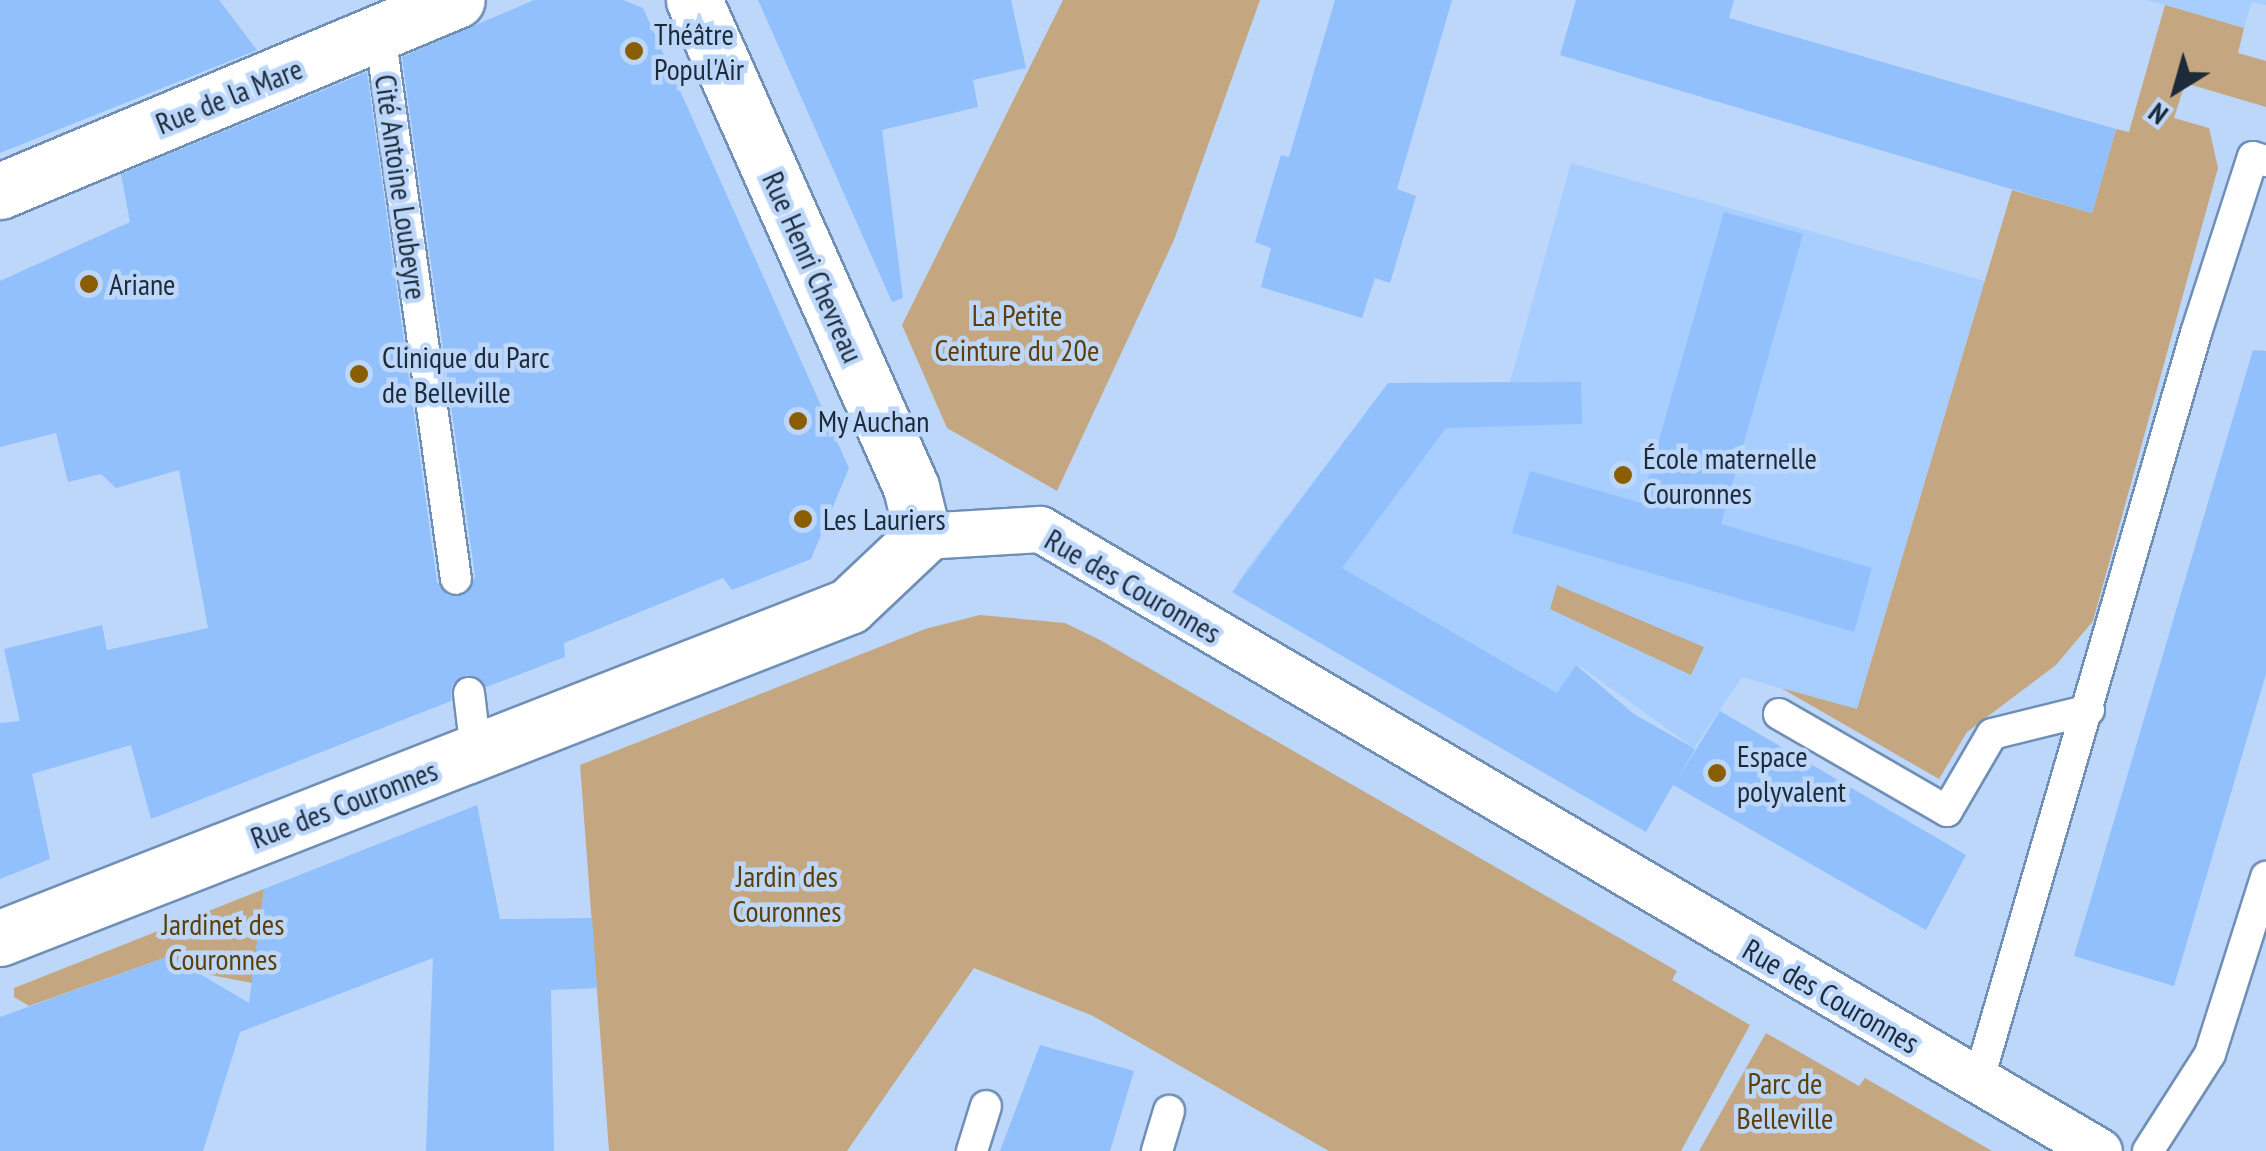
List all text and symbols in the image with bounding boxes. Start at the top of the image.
place label: Théâtre Popul'Air [654,16,744,86]
marker: Théâtre Popul'Air [623,40,645,62]
north arrow [2126,40,2226,140]
street label: Rue de la Mare [150,50,308,142]
street label: Cité Antoine Loubeyre [367,72,435,302]
text: N [2140,95,2175,134]
street label: Rue Henri Chevreau [755,166,871,368]
place label: Ariane [109,266,175,302]
marker: Ariane [78,273,100,295]
park label: La Petite Ceinture du 20e [935,297,1099,368]
place label: Clinique du Parc de Belleville [382,339,550,410]
marker: Clinique du Parc de Belleville [346,361,372,387]
place label: My Auchan [818,403,931,439]
marker: My Auchan [787,410,809,432]
place label: École maternelle Couronnes [1643,440,1817,510]
marker: École maternelle Couronnes [1612,464,1634,486]
place label: Les Lauriers [823,501,946,537]
marker: Les Lauriers [792,508,814,530]
street label: Rue des Couronnes [1039,521,1227,651]
place label: Espace polyvalent [1737,738,1846,808]
street label: Rue des Couronnes [246,752,442,856]
marker: Espace polyvalent [1706,762,1728,784]
park label: Jardin des Couronnes [733,858,841,928]
park label: Jardinet des Couronnes [162,906,284,976]
street label: Rue des Couronnes [1737,931,1925,1061]
park label: Parc de Belleville [1737,1065,1833,1136]

